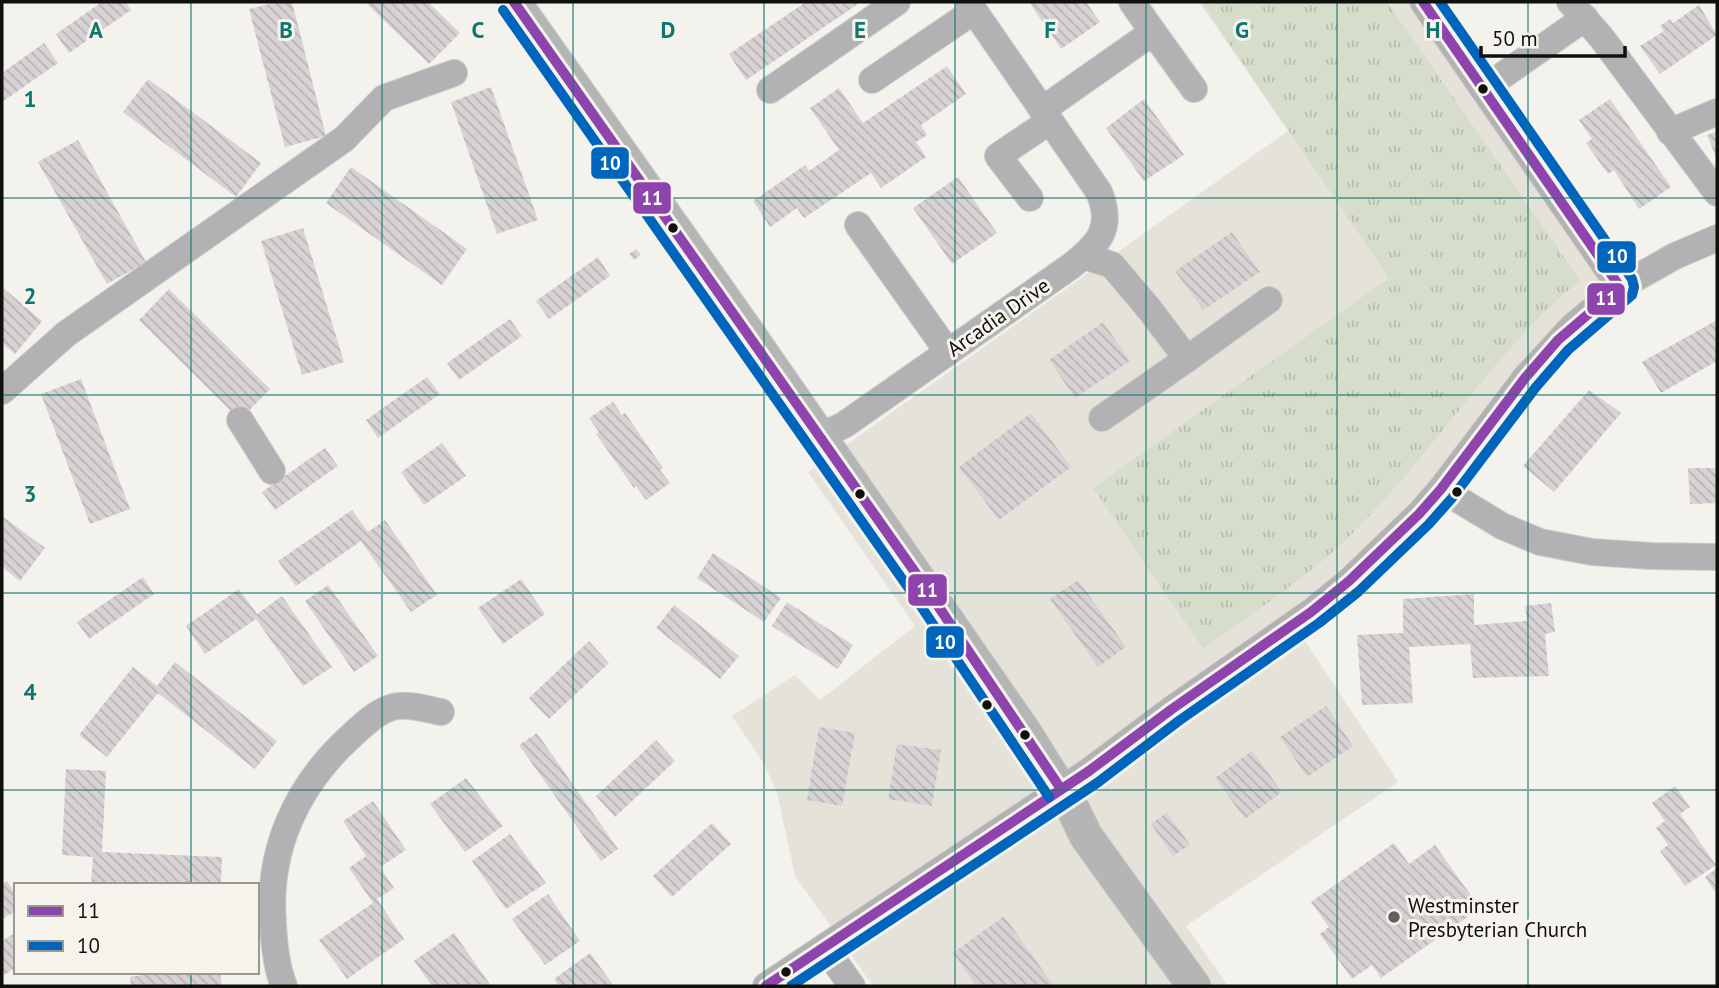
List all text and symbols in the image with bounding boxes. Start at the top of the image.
scale bar [1481,14,1624,58]
text: A [89,15,103,44]
text: B [279,15,293,44]
text: C [472,15,485,44]
text: D [661,15,675,44]
text: E [854,15,866,44]
text: F [1044,15,1056,44]
text: G [1235,15,1249,44]
text: H [1426,15,1440,44]
text: 50 m [1492,25,1538,52]
unlabelled marker [1476,82,1490,96]
text: 1 [23,84,37,113]
line badge: 10 [590,146,630,180]
text: 10 [599,151,621,175]
line badge: 11 [632,181,672,215]
text: 11 [641,186,663,210]
unlabelled marker [666,221,680,235]
line badge: 10 [1596,240,1637,274]
text: 10 [1606,244,1628,268]
street label: Arcadia Drive [941,272,1055,362]
text: 2 [23,281,37,310]
line badge: 11 [1586,282,1626,316]
text: 11 [1595,286,1617,310]
text: 3 [23,479,37,508]
unlabelled marker [1450,485,1464,499]
unlabelled marker [853,487,867,501]
line badge: 11 [907,573,948,607]
text: 11 [916,578,938,602]
line badge: 10 [925,625,965,659]
text: 10 [934,630,956,654]
text: 4 [23,677,37,706]
unlabelled marker [980,698,994,712]
unlabelled marker [1018,728,1032,742]
legend [14,883,259,974]
place label: Westminster Presbyterian Church [1408,892,1587,943]
text: 11 [77,897,100,924]
marker: Westminster Presbyterian Church [1386,909,1402,925]
text: 10 [77,932,100,959]
unlabelled marker [779,965,793,979]

